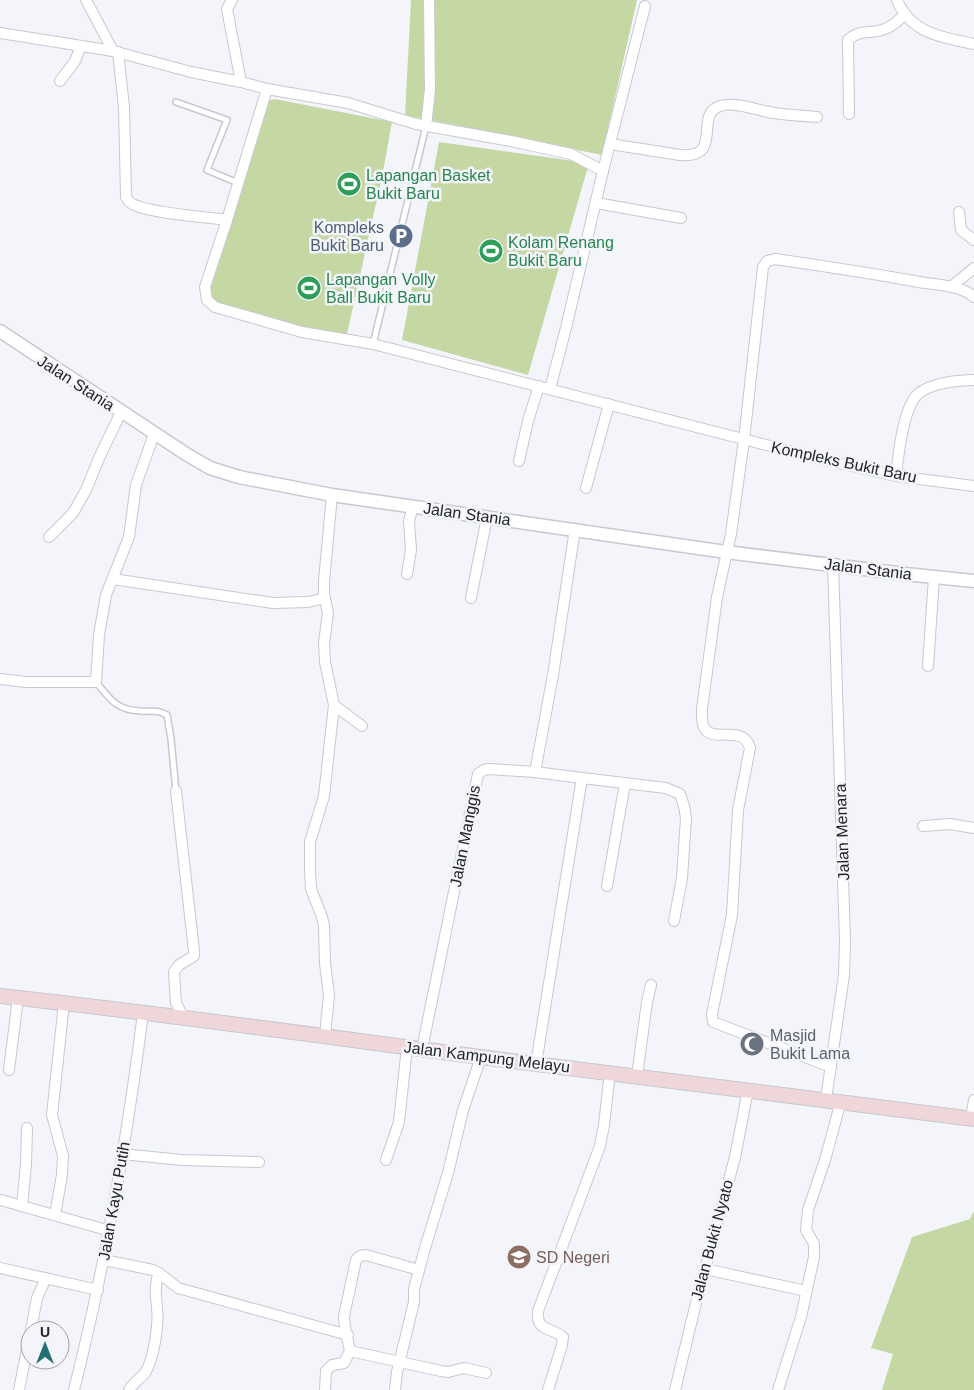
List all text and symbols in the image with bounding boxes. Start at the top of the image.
place label: Lapangan Basket Bukit Baru [366,167,491,202]
sports icon: Lapangan Basket Bukit Baru [336,171,362,197]
place label: Kompleks Bukit Baru [310,219,384,254]
parking icon: Kompleks Bukit Baru [388,223,414,249]
place label: Kolam Renang Bukit Baru [508,234,614,269]
sports icon: Kolam Renang Bukit Baru [478,238,504,264]
place label: Lapangan Volly Ball Bukit Baru [326,271,435,306]
sports icon: Lapangan Volly Ball Bukit Baru [296,275,322,301]
street label: Jalan Stania [34,352,118,414]
street label: Kompleks Bukit Baru [770,438,918,486]
street label: Jalan Stania [422,499,512,529]
street label: Jalan Stania [823,555,913,583]
street label: Jalan Menara [832,783,852,881]
street label: Jalan Manggis [447,784,483,888]
place label: Masjid Bukit Lama [770,1027,850,1062]
mosque icon: Masjid Bukit Lama [739,1031,765,1057]
street label: Jalan Kampung Melayu [403,1038,571,1076]
street label: Jalan Kayu Putih [95,1140,133,1262]
street label: Jalan Bukit Nyato [688,1178,736,1302]
school or university icon: SD Negeri [506,1244,532,1270]
place label: SD Negeri [536,1249,610,1266]
north arrow [20,1320,70,1370]
text: U [40,1324,50,1340]

